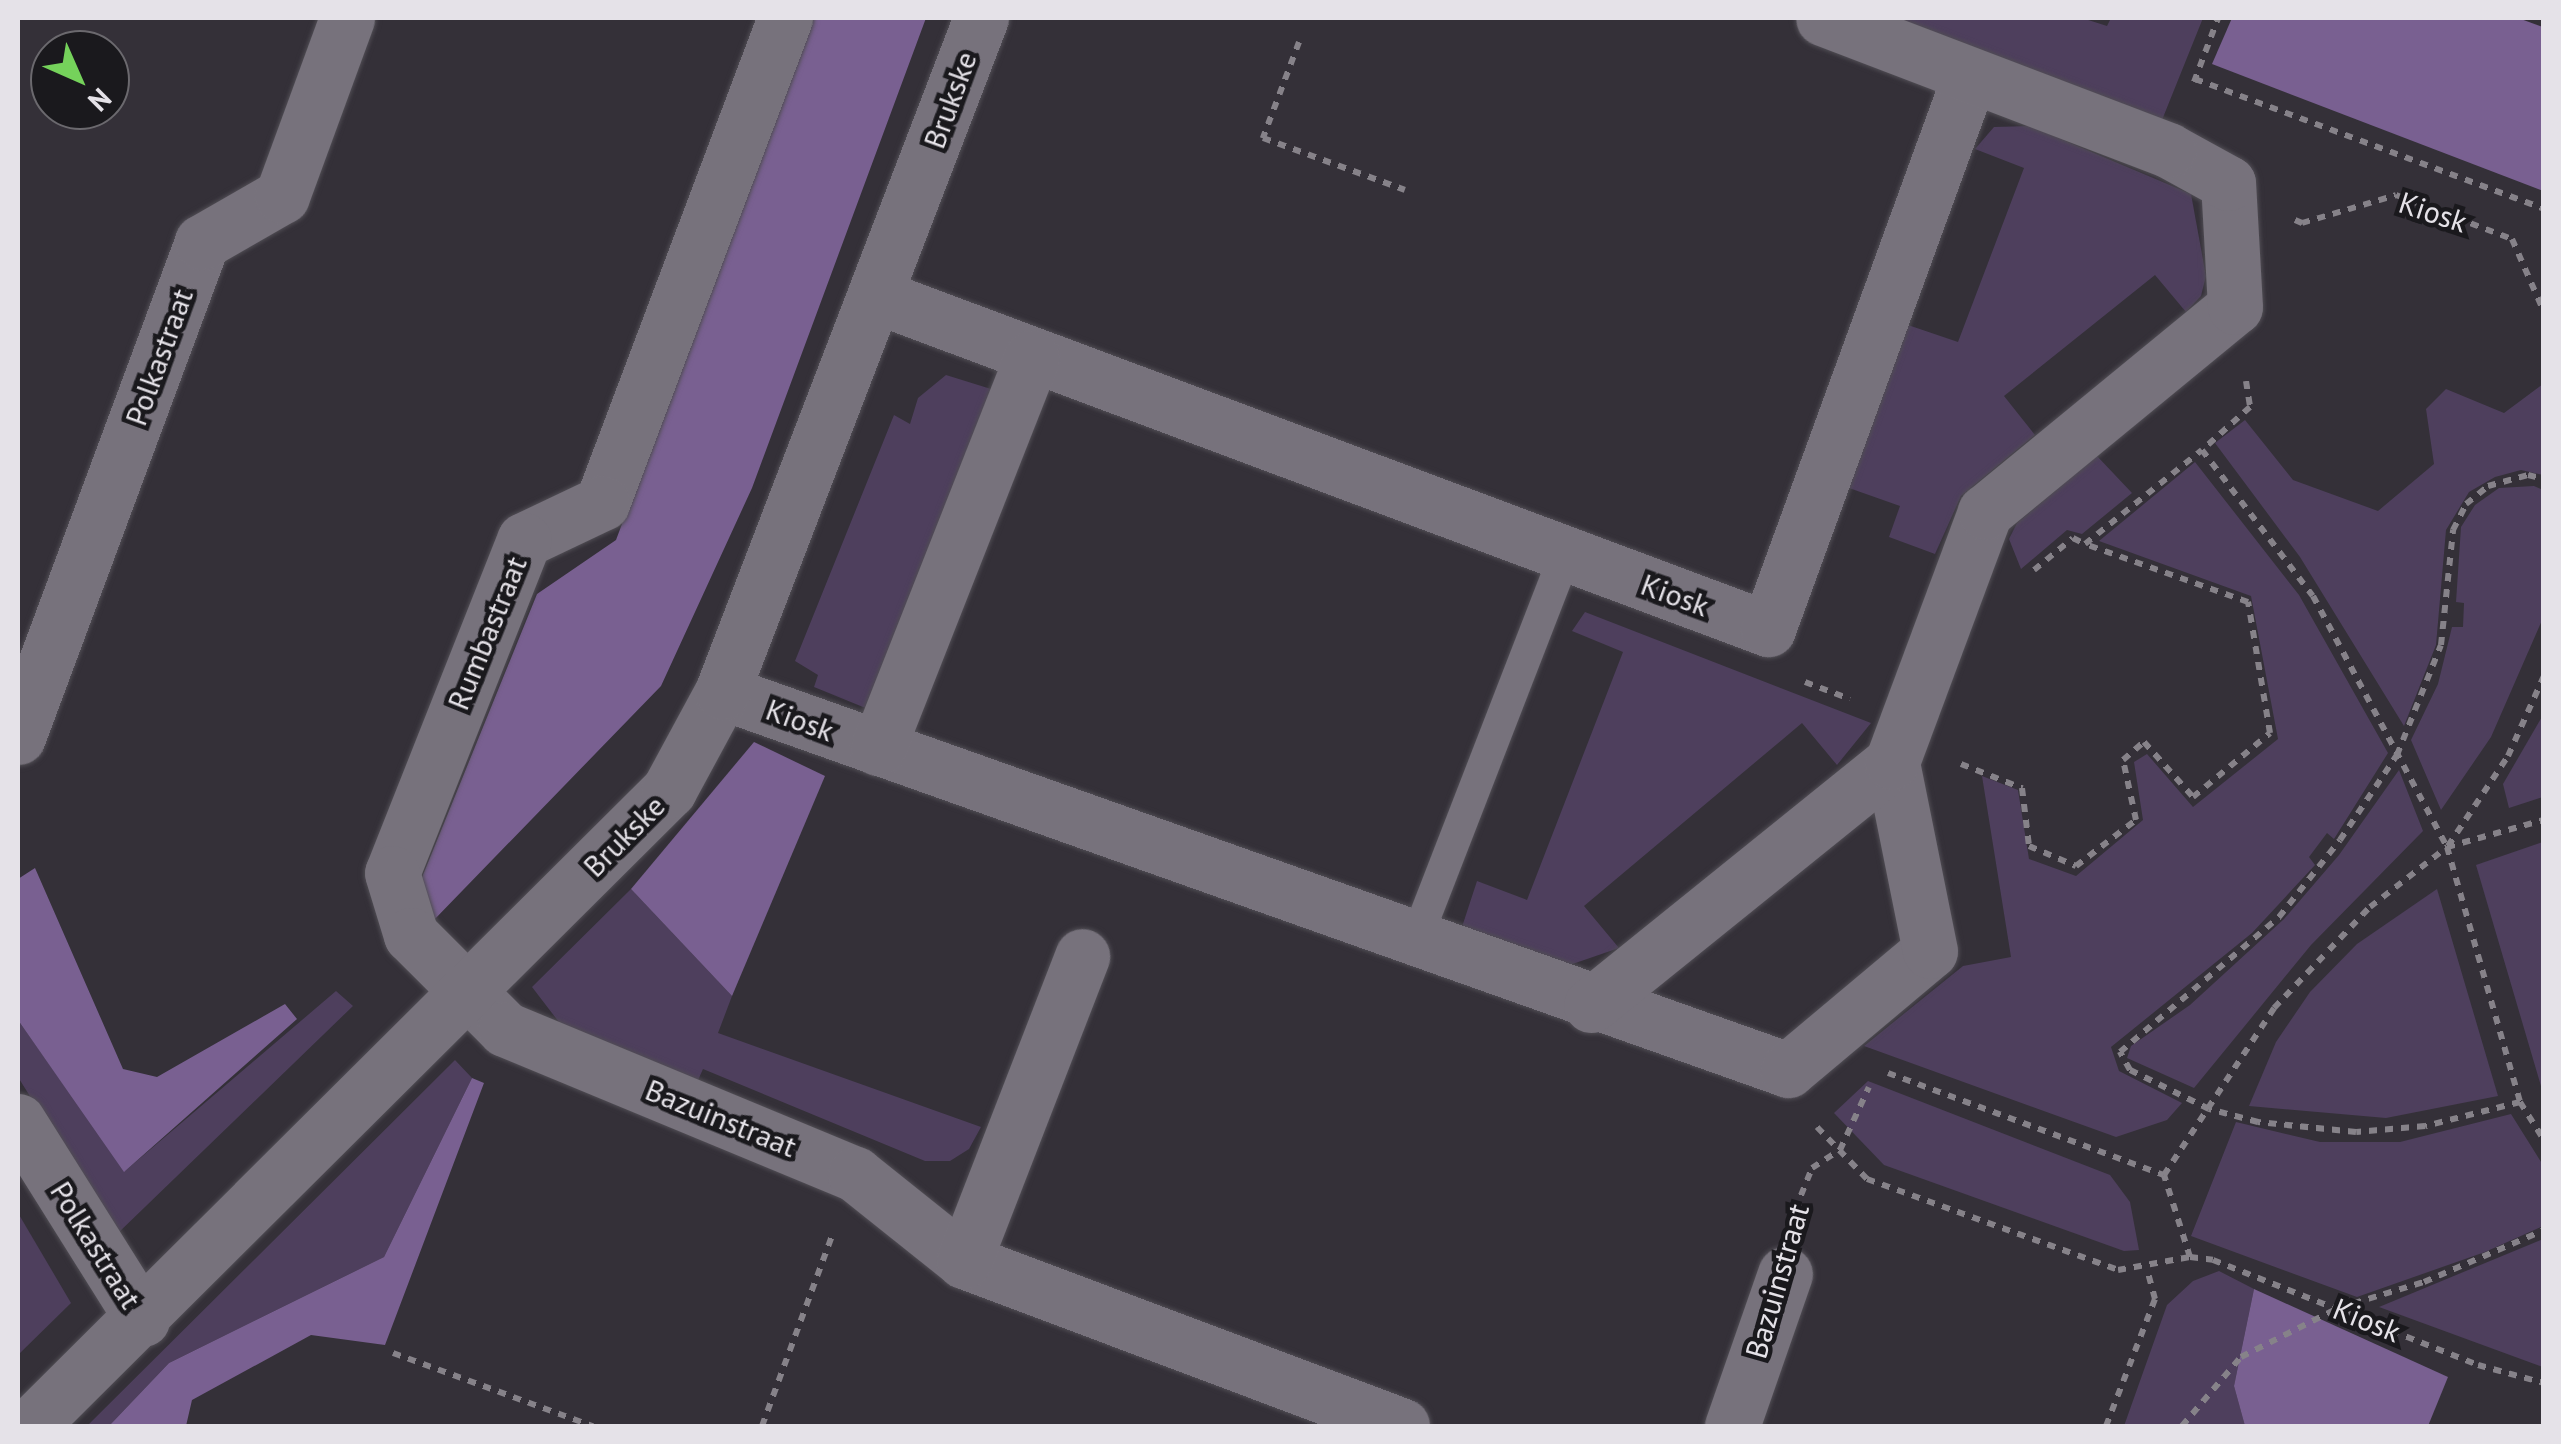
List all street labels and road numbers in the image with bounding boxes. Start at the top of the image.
street label: Brukske [916,47,984,153]
street label: Kiosk [2394,184,2472,240]
street label: Polkastraat [118,284,200,430]
street label: Rumbastraat [440,551,534,715]
street label: Kiosk [1636,566,1714,624]
street label: Kiosk [761,691,839,749]
street label: Brukske [576,788,672,884]
street label: Bazuinstraat [640,1071,802,1165]
street label: Polkastraat [43,1175,149,1315]
street label: Bazuinstraat [1738,1199,1816,1363]
street label: Kiosk [2328,1290,2406,1350]

